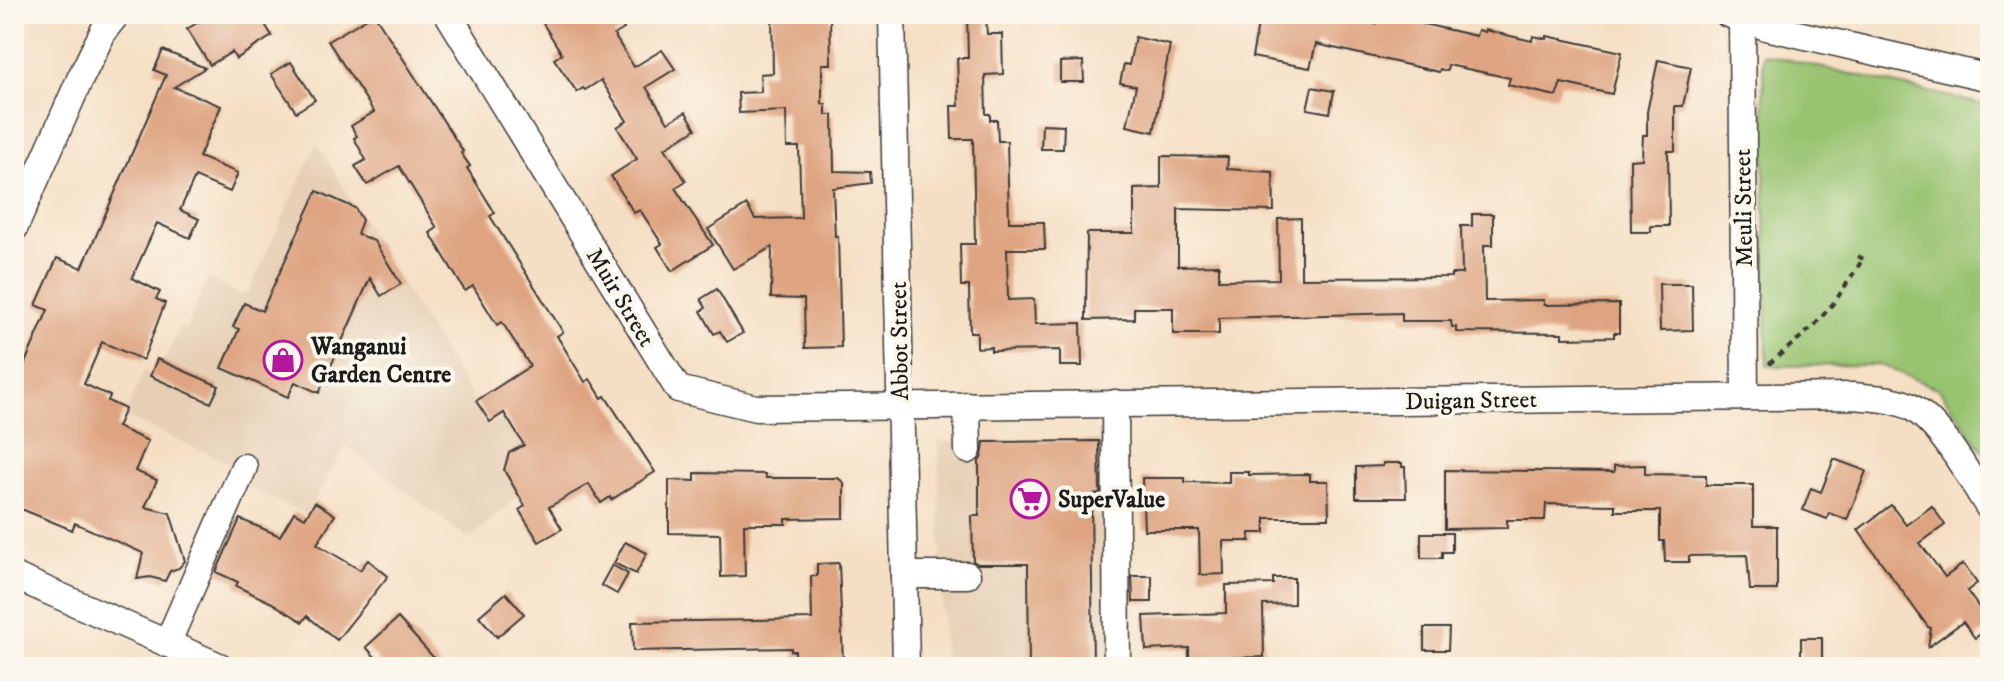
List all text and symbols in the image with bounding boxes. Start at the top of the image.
street label: Meuli Street [1728,148,1760,267]
street label: Muir Street [579,243,662,353]
street label: Abbot Street [884,281,916,401]
place label: Wanganui Garden Centre [310,332,451,390]
shop icon: Wanganui Garden Centre [262,339,304,381]
street label: Duigan Street [1405,385,1538,417]
supermarket icon: SuperValue [1009,478,1051,520]
place label: SuperValue [1058,485,1165,515]

